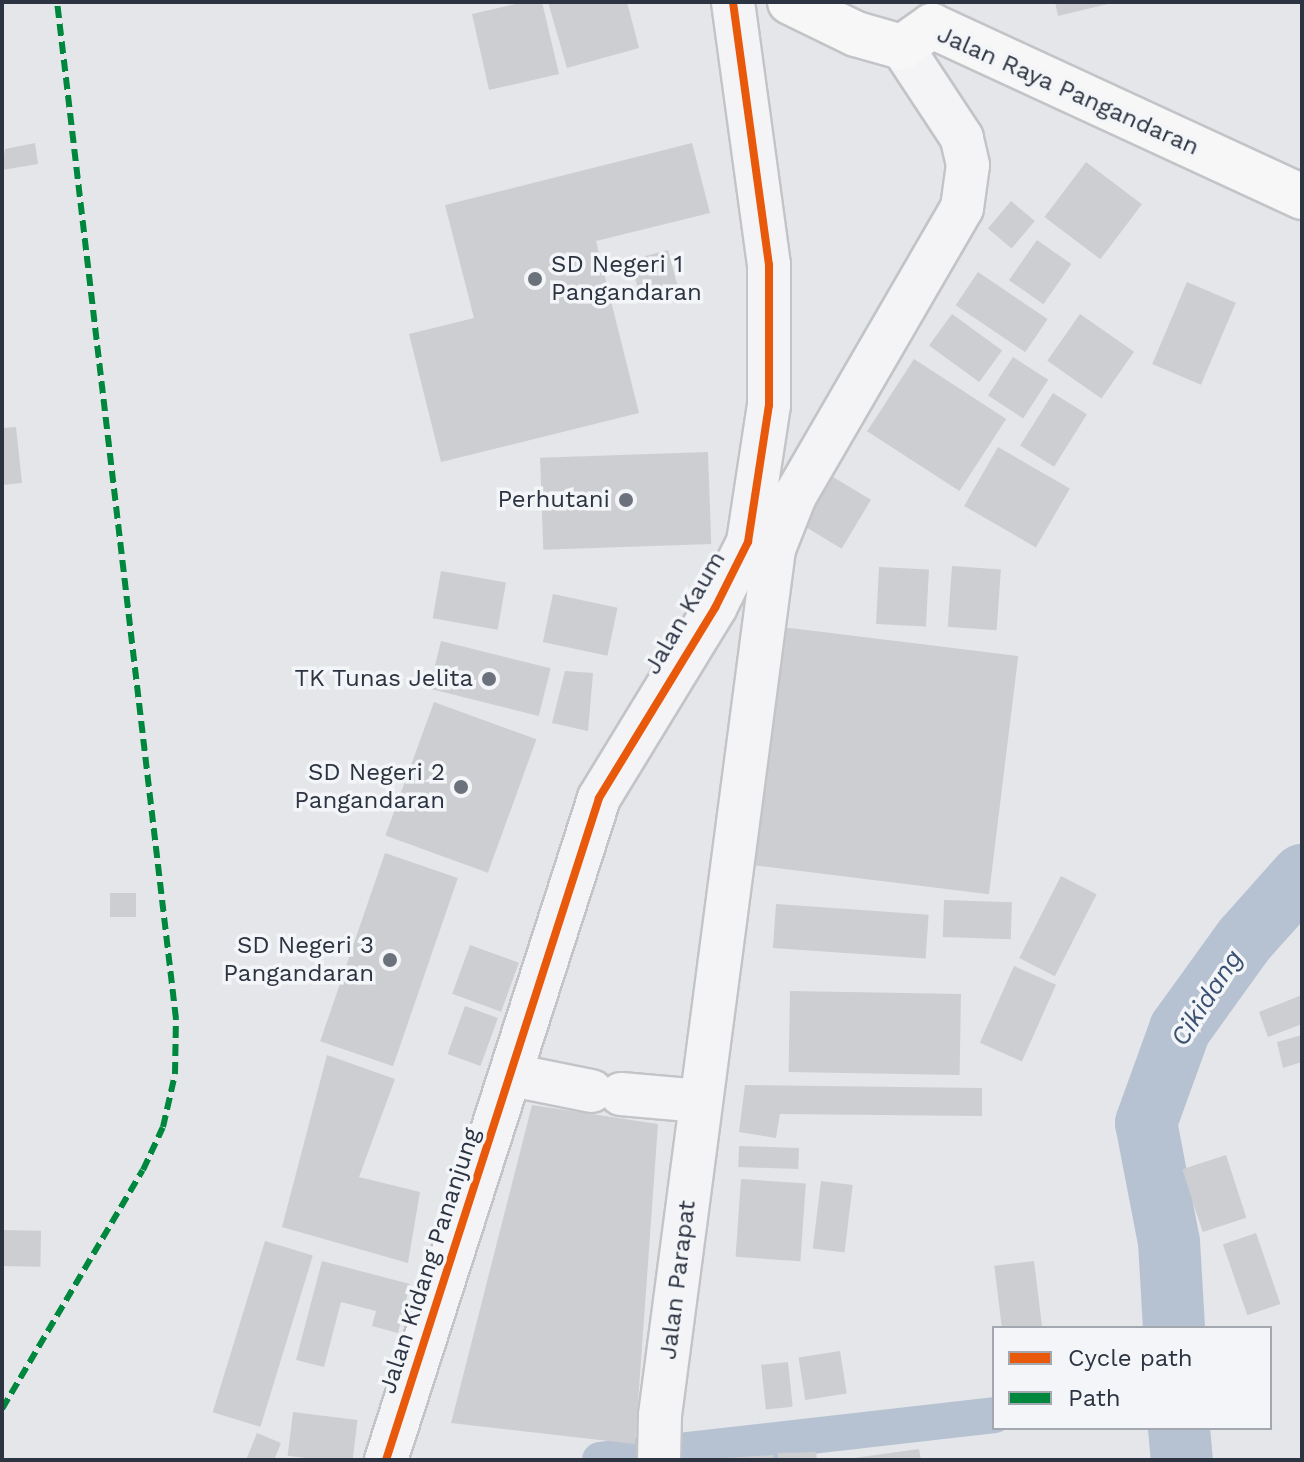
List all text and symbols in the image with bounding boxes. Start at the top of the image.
street label: Jalan Raya Pangandaran [932,20,1204,162]
place label: SD Negeri 1 Pangandaran [551,251,702,307]
marker: SD Negeri 1 Pangandaran [526,270,544,288]
place label: Perhutani [497,486,610,514]
marker: Perhutani [617,491,635,509]
street label: Jalan Kaum [638,546,732,680]
place label: TK Tunas Jelita [293,665,473,693]
marker: TK Tunas Jelita [480,670,498,688]
place label: SD Negeri 2 Pangandaran [294,759,445,815]
marker: SD Negeri 2 Pangandaran [452,778,470,796]
place label: SD Negeri 3 Pangandaran [223,932,374,988]
water label: Cikidang [1164,944,1250,1052]
marker: SD Negeri 3 Pangandaran [381,951,399,969]
street label: Jalan Kidang Pananjung [373,1125,487,1397]
street label: Jalan Parapat [654,1199,702,1361]
legend [992,1326,1272,1430]
text: Cycle path [1068,1344,1193,1372]
text: Path [1068,1384,1121,1412]

